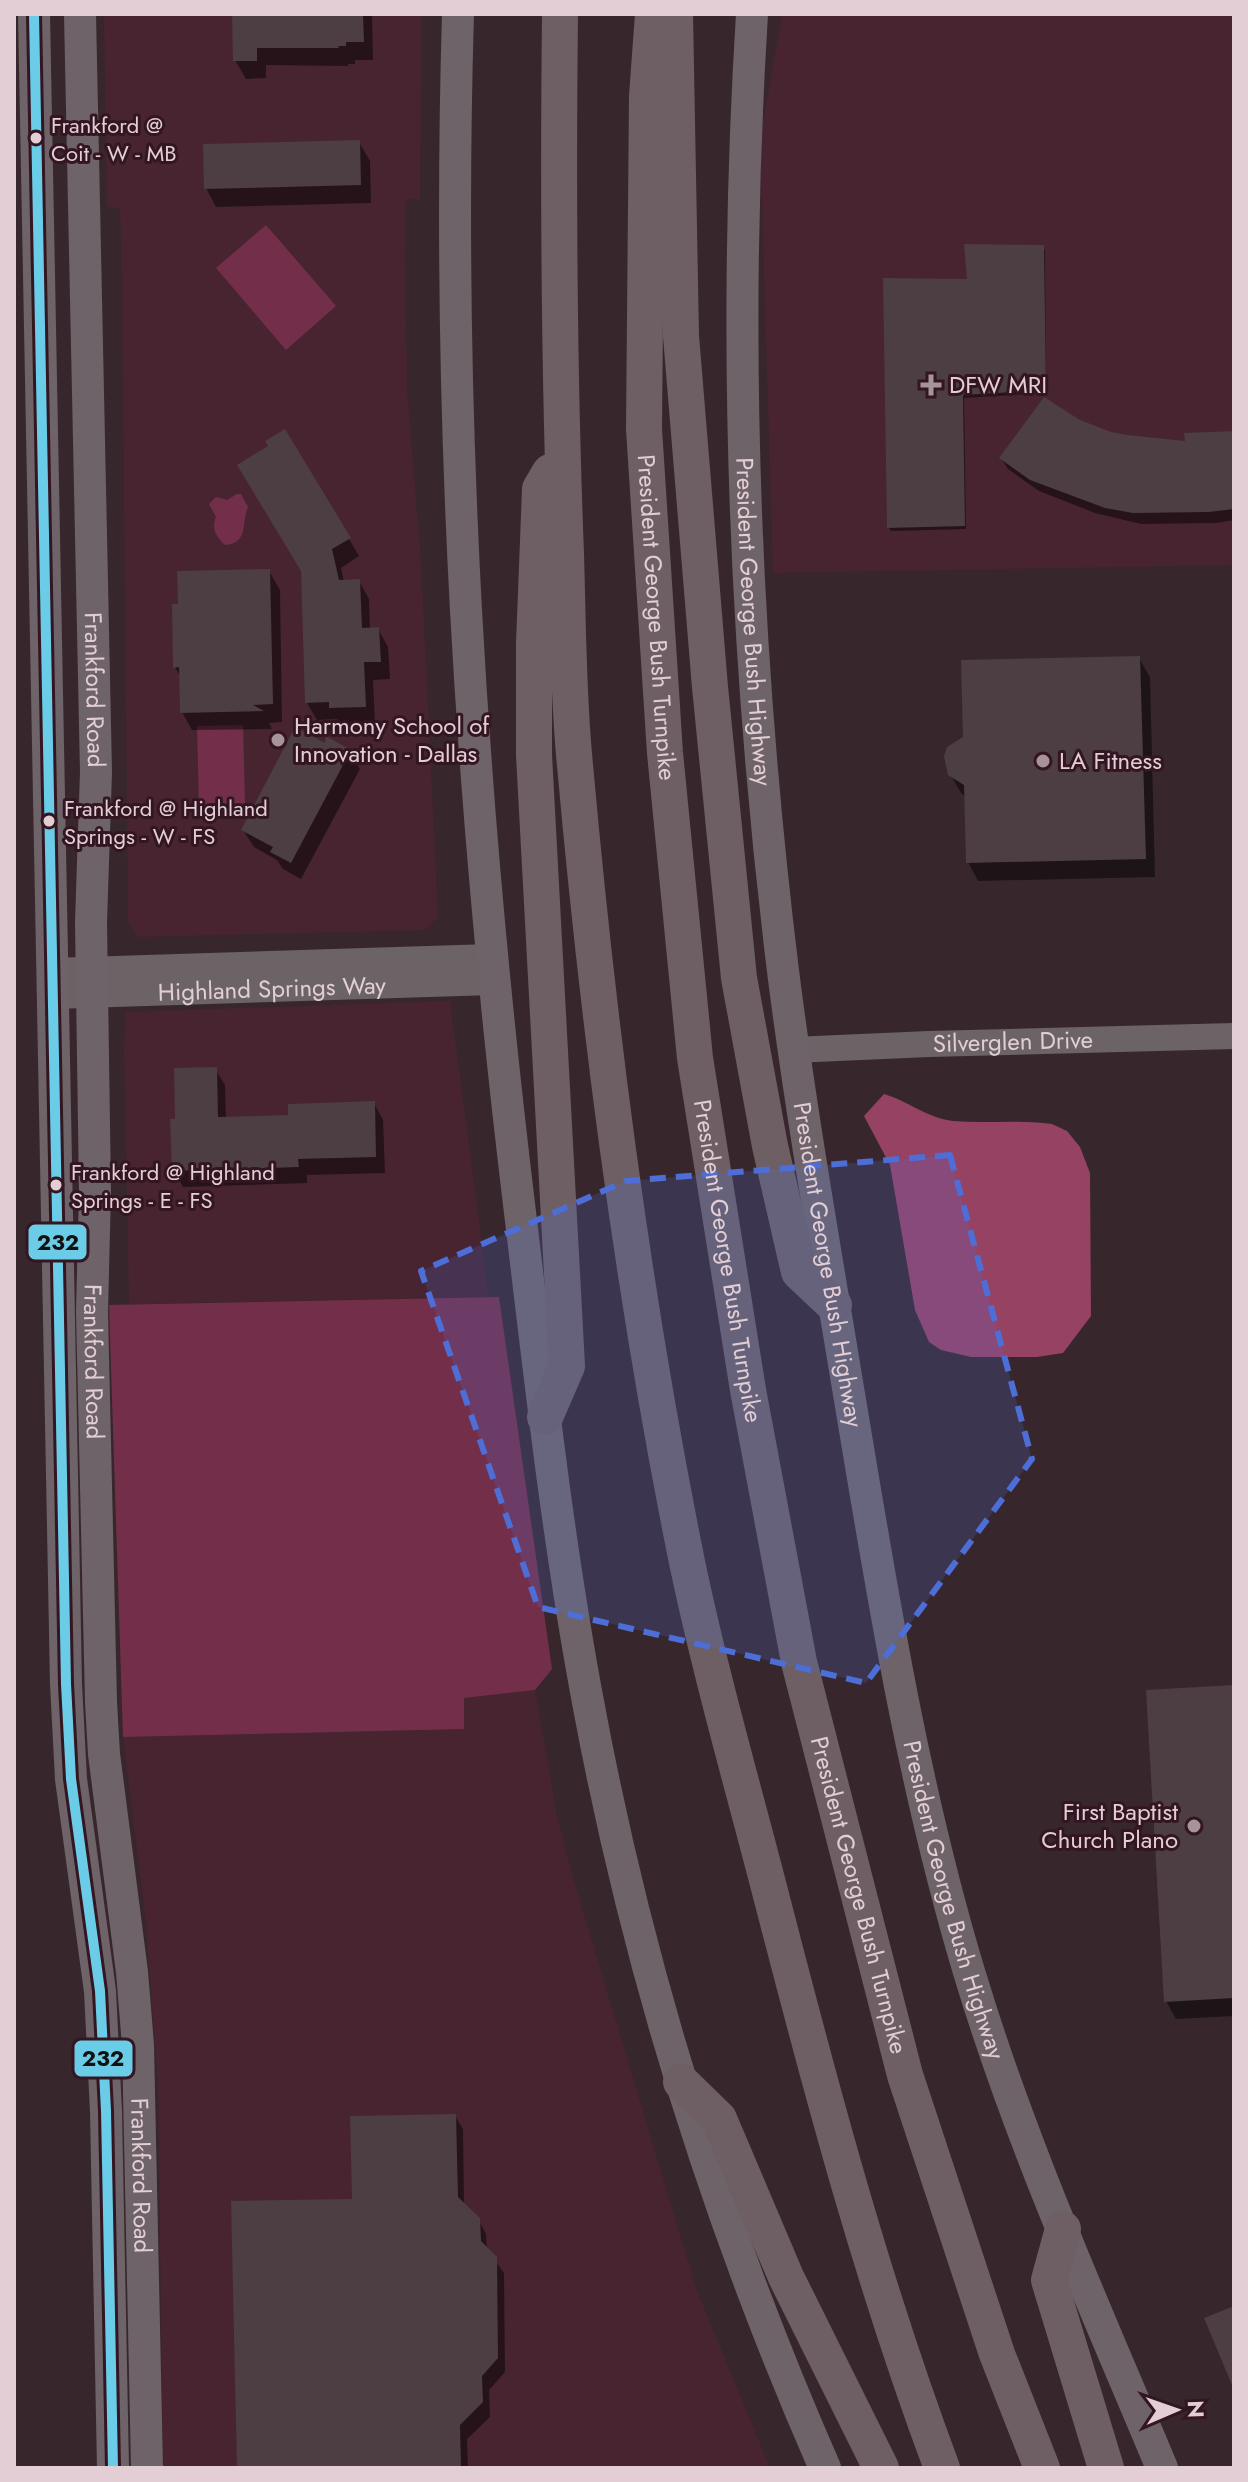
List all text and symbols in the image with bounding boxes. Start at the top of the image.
place label: Frankford @ Coit - W - MB [51,109,177,169]
marker: Frankford @ Coit - W - MB [28,130,44,146]
place label: DFW MRI [949,367,1047,402]
marker: DFW MRI [920,374,942,396]
street label: President George Bush Turnpike [629,453,686,782]
street label: President George Bush Highway [727,457,781,788]
street label: Frankford Road [76,612,114,768]
place label: Harmony School of Innovation - Dallas [294,708,490,771]
marker: Harmony School of Innovation - Dallas [269,731,287,749]
place label: LA Fitness [1059,743,1162,778]
marker: LA Fitness [1034,752,1052,770]
place label: Frankford @ Highland Springs - W - FS [64,792,268,852]
marker: Frankford @ Highland Springs - W - FS [41,813,57,829]
street label: Highland Springs Way [157,967,387,1010]
street label: Silverglen Drive [932,1022,1093,1061]
street label: President George Bush Turnpike [685,1097,772,1425]
street label: President George Bush Highway [785,1100,872,1430]
place label: Frankford @ Highland Springs - E - FS [71,1156,275,1216]
marker: Frankford @ Highland Springs - E - FS [48,1177,64,1193]
line badge: 232 [27,1223,88,1261]
text: 232 [37,1226,79,1258]
street label: Frankford Road [75,1284,113,1440]
street label: President George Bush Turnpike [802,1733,917,2057]
street label: President George Bush Highway [894,1737,1014,2064]
place label: First Baptist Church Plano [1041,1794,1178,1857]
marker: First Baptist Church Plano [1185,1817,1203,1835]
line badge: 232 [73,2039,134,2078]
text: 232 [82,2042,124,2074]
street label: Frankford Road [122,2097,160,2253]
north arrow [1136,2370,1216,2450]
text: N [1180,2400,1212,2419]

